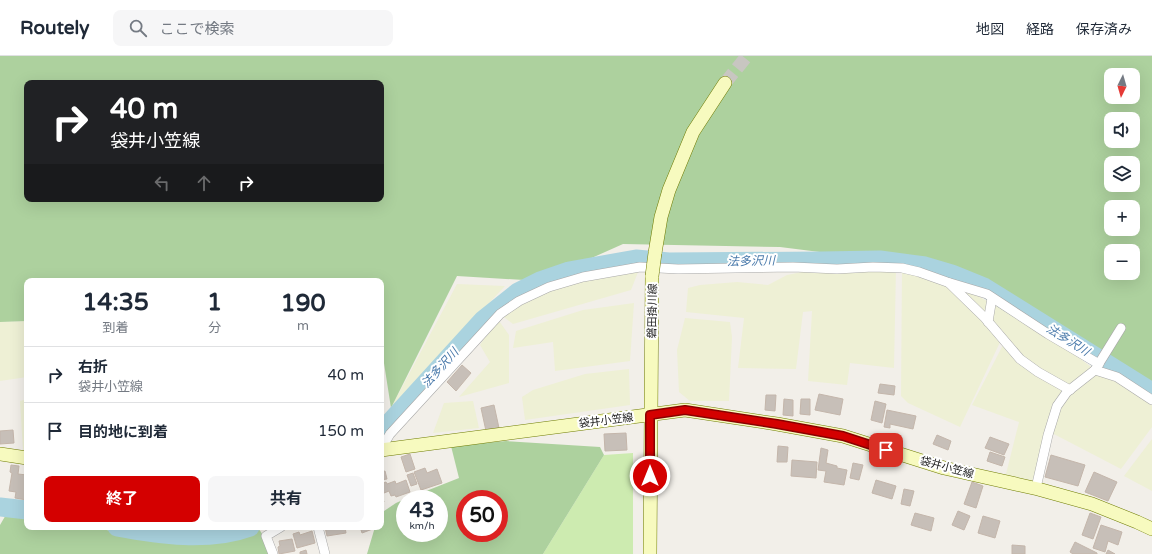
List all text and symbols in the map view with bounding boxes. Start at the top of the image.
search box [113,10,393,46]
text: Routely [20,17,89,39]
icon: search [127,17,149,39]
text: ここで検索 [159,20,234,38]
text: 地図 [976,21,1004,38]
text: 経路 [1026,21,1054,38]
text: 保存済み [1076,21,1132,38]
north arrow [1104,68,1140,104]
map controls [1104,68,1140,280]
text: 40 m [110,92,178,126]
icon: right [44,96,96,148]
button: sound [1104,112,1140,148]
text: 袋井小笠線 [110,130,200,152]
button: layers [1104,156,1140,192]
icon: left [151,172,173,194]
icon: ahead [193,172,215,194]
icon: right [235,172,257,194]
button: + [1104,200,1140,236]
button: − [1104,244,1140,280]
water label: 法多沢川 [727,254,777,268]
street label: 磐田掛川線 [646,283,659,339]
text: 14:35 [82,288,149,317]
text: 1 [207,288,222,317]
text: 190 [280,289,326,318]
text: m [297,318,309,334]
text: 到着 [103,320,129,336]
text: 分 [208,320,221,336]
water label: 法多沢川 [1044,321,1094,360]
water label: 法多沢川 [419,344,463,391]
text: 右折 [78,358,108,376]
icon: right [44,364,66,386]
text: 40 m [327,366,364,384]
text: 袋井小笠線 [78,379,143,395]
street label: 袋井小笠線 [578,411,634,430]
icon: arrive [44,420,66,442]
text: 150 m [318,422,364,440]
text: 目的地に到着 [78,423,168,441]
pin [869,433,903,467]
icon: arrive [875,439,897,461]
street label: 袋井小笠線 [919,454,975,481]
position arrow [629,455,671,497]
button: 終了 [44,476,200,522]
button: 共有 [208,476,364,522]
speed limit sign: 50 [456,490,508,542]
text: 43 [409,499,435,523]
text: km/h [409,520,435,532]

